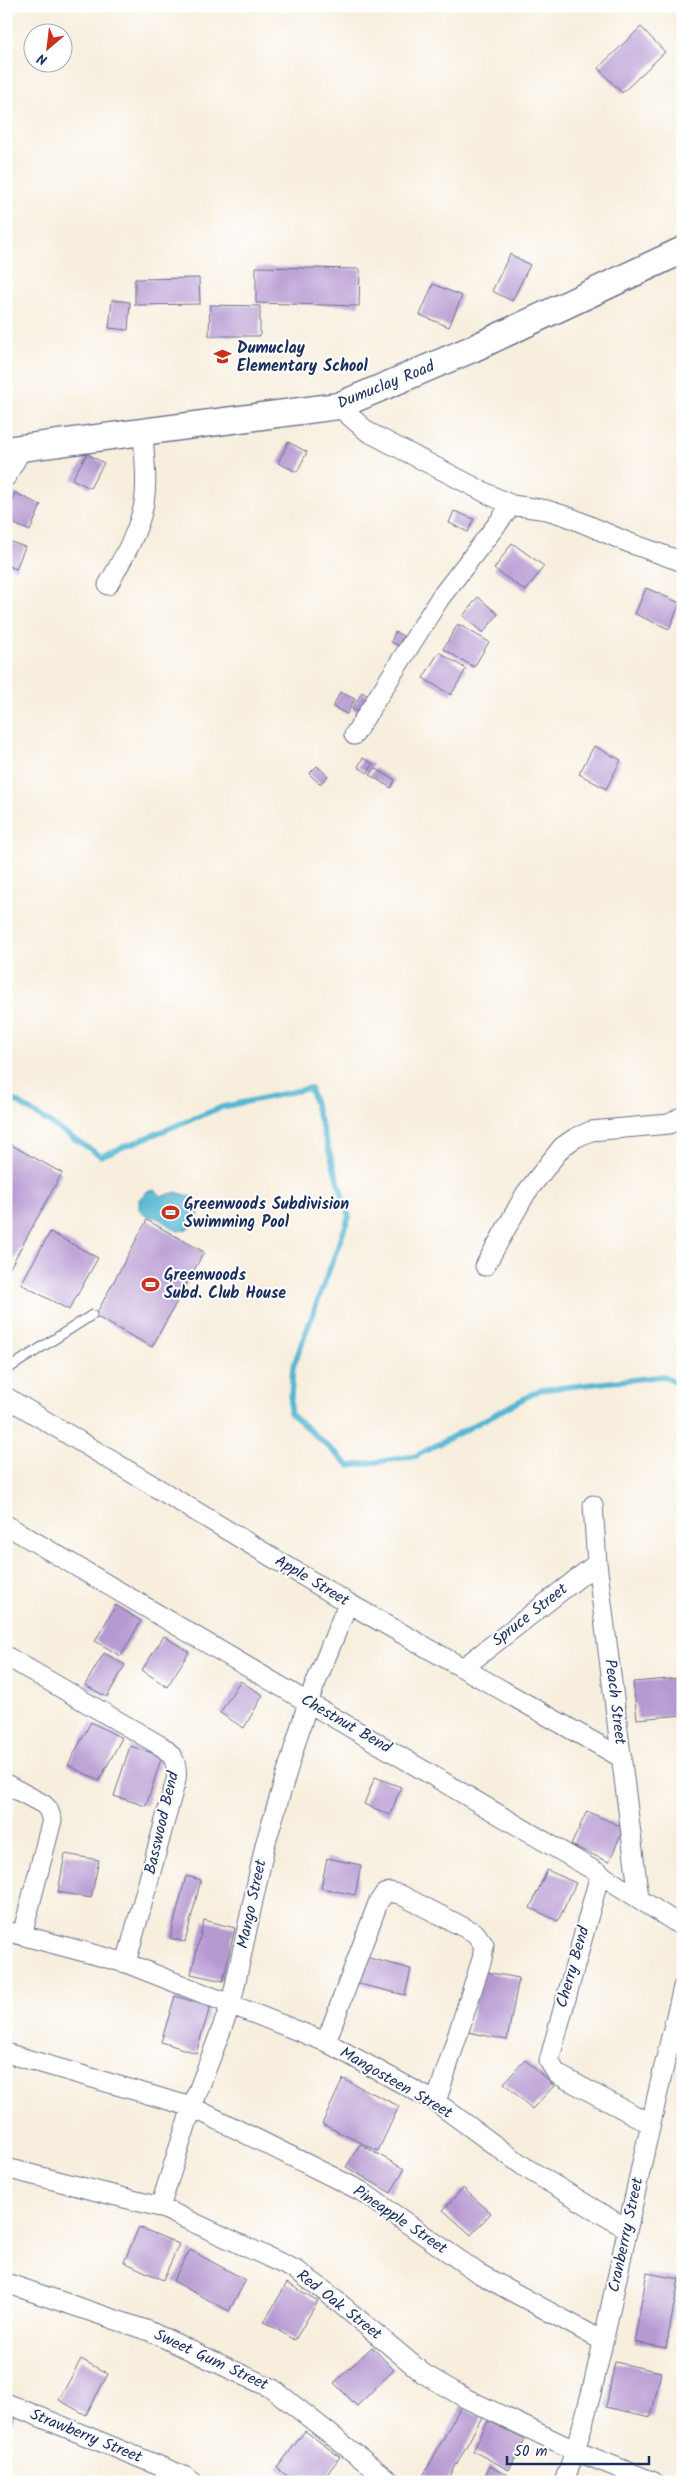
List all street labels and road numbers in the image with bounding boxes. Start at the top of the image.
street label: Dumuclay Road [334,354,439,416]
street label: Apple Street [270,1549,355,1614]
street label: Spruce Street [487,1577,574,1653]
street label: Peach Street [597,1658,633,1747]
street label: Chestnut Bend [296,1688,397,1761]
street label: Basswood Bend [138,1768,186,1877]
street label: Mango Street [230,1856,274,1951]
street label: Cherry Bend [549,1922,597,2011]
street label: Mangosteen Street [335,2041,458,2126]
street label: Cranberrry Street [602,2174,651,2295]
street label: Pineapple Street [348,2179,453,2261]
street label: Red Oak Street [291,2264,388,2347]
street label: Sweet Gum Street [150,2323,273,2398]
street label: Strawberry Street [26,2402,147,2470]

